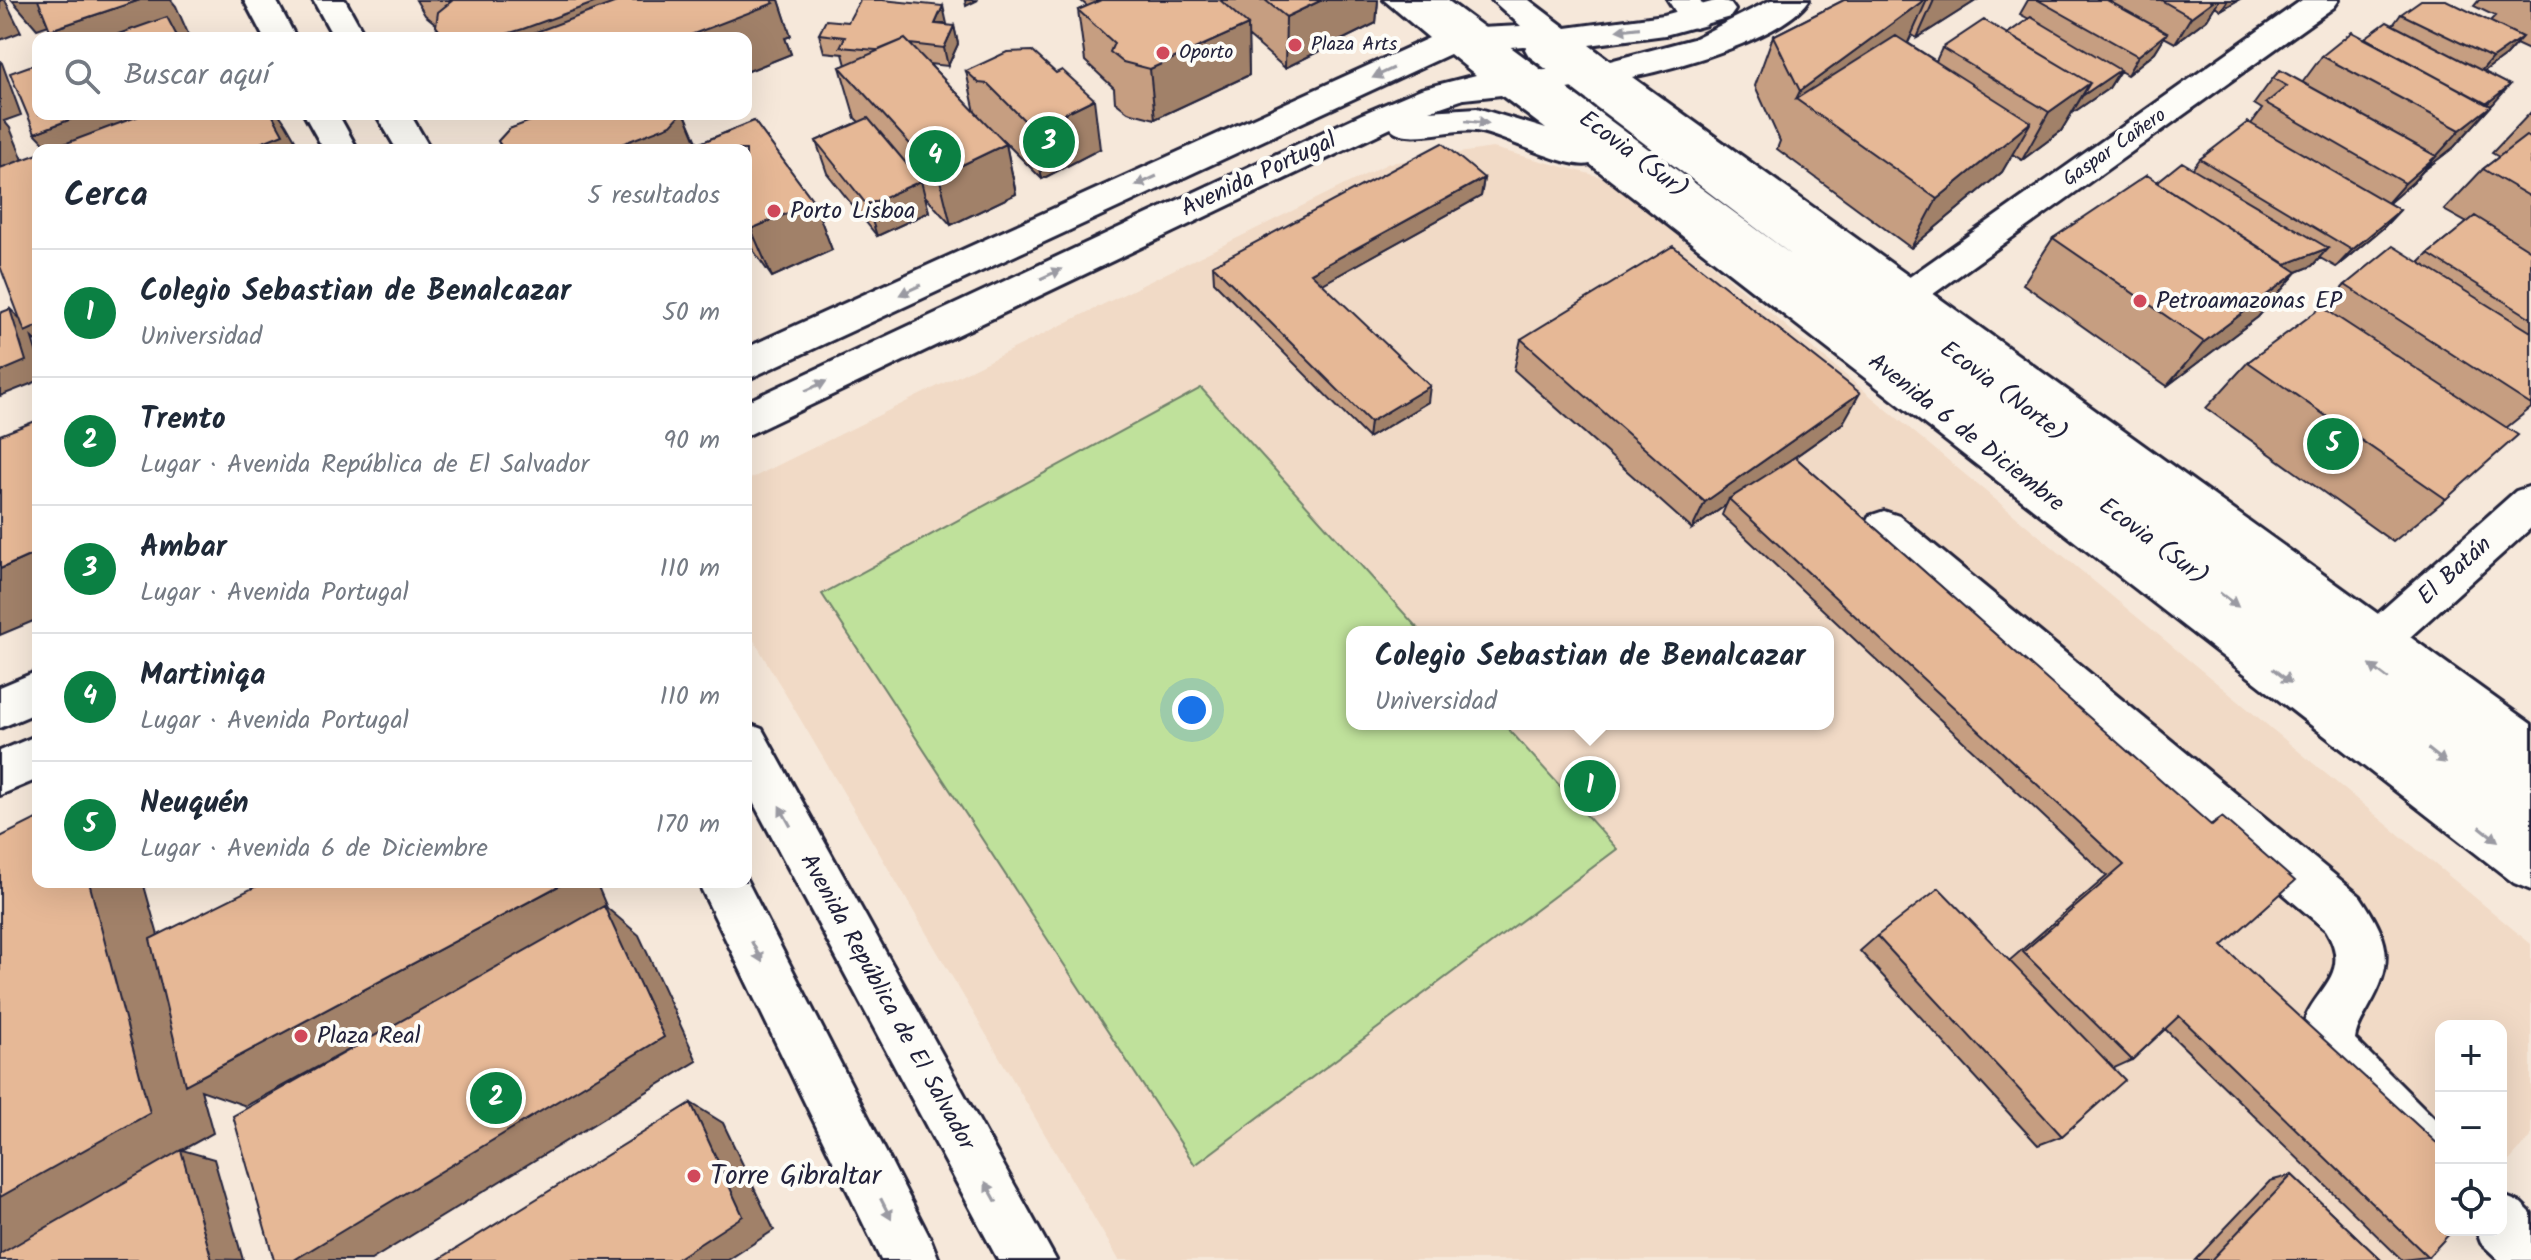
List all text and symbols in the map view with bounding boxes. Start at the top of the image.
one-way arrow [1615,23,1640,36]
place label: Plaza Arts [1311,29,1398,61]
search box [32,32,752,120]
marker: Plaza Arts [1286,36,1304,54]
place label: Oporto [1179,37,1233,69]
marker: Oporto [1154,44,1172,62]
text: Buscar aquí [124,52,270,100]
icon: search [60,54,104,98]
one-way arrow [1371,66,1394,80]
street label: Gaspar Cañero [2057,100,2173,196]
street label: Ecovia (Sur) [1570,101,1696,209]
pin: 3 [1023,112,1075,172]
one-way arrow [1465,115,1490,128]
street label: Avenida Portugal [1175,122,1344,228]
pin: 4 [909,126,961,186]
text: Cerca [64,169,148,223]
one-way arrow [1134,174,1158,188]
text: 5 resultados [587,175,720,217]
place label: Porto Lisboa [790,192,915,231]
marker: Porto Lisboa [765,202,783,220]
one-way arrow [1040,267,1063,281]
text: Colegio Sebastian de Benalcazar [140,268,571,316]
place label: Petroamazonas EP [2156,282,2343,321]
one-way arrow [898,283,922,296]
text: 1 [86,292,94,334]
text: 50 m [662,292,720,334]
marker: Petroamazonas EP [2131,292,2149,310]
text: Universidad [140,316,262,358]
street label: Ecovia (Norte) [1931,331,2075,453]
street label: Avenida 6 de Diciembre [1859,343,2073,523]
one-way arrow [805,379,828,393]
text: Trento [140,396,226,444]
pin: 5 [2307,414,2359,474]
text: 2 [82,420,98,462]
text: 90 m [663,420,720,462]
text: Lugar · Avenida República de El Salvador [140,444,589,486]
street label: Ecovia (Sur) [2090,488,2216,596]
text: Ambar [140,524,227,572]
street label: El Batán [2409,527,2501,615]
text: 3 [83,548,97,590]
text: 110 m [660,548,720,590]
text: Lugar · Avenida Portugal [140,572,409,614]
one-way arrow [2219,591,2239,607]
popup [1346,626,1834,730]
text: Colegio Sebastian de Benalcazar [1375,633,1805,681]
text: Martiniqa [140,652,265,700]
one-way arrow [2368,665,2389,681]
one-way arrow [2272,667,2293,683]
text: 4 [83,676,97,718]
text: 110 m [660,676,720,718]
text: Universidad [1375,681,1497,723]
your location [1172,690,1212,730]
text: Lugar · Avenida Portugal [140,700,409,742]
one-way arrow [2427,747,2447,763]
pin: 1 [1564,756,1616,816]
text: Neuquén [140,780,249,828]
text: 5 [83,804,97,846]
text: 170 m [656,804,720,846]
one-way arrow [779,805,793,827]
one-way arrow [2478,826,2499,842]
text: Lugar · Avenida 6 de Diciembre [140,828,488,870]
street label: Avenida República de El Salvador [789,846,986,1159]
one-way arrow [750,940,763,963]
place label: Plaza Real [317,1017,421,1056]
map controls [2435,1020,2507,1236]
button: + [2435,1020,2507,1092]
marker: Plaza Real [292,1027,310,1045]
pin: 2 [470,1068,522,1128]
button: − [2435,1092,2507,1164]
place label: Torre Gibraltar [710,1154,883,1199]
button: locate [2435,1164,2507,1236]
marker: Torre Gibraltar [685,1167,703,1185]
one-way arrow [984,1180,997,1203]
one-way arrow [879,1198,892,1221]

